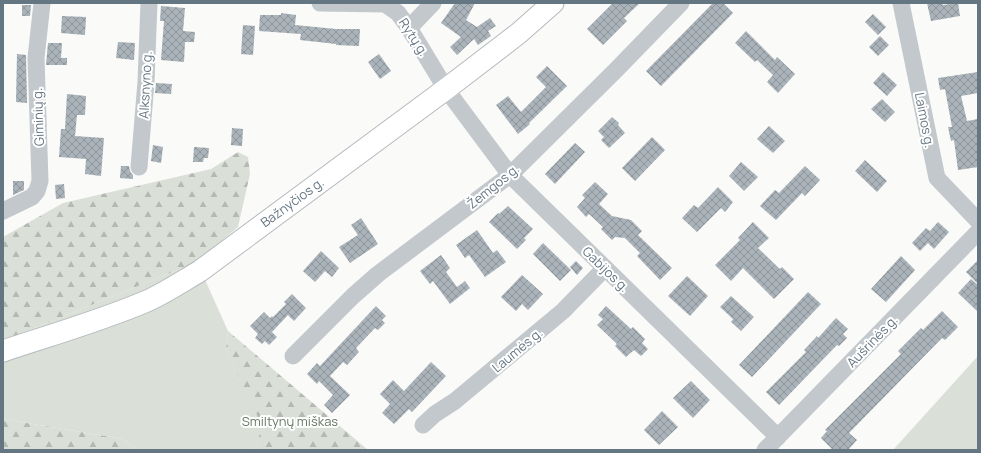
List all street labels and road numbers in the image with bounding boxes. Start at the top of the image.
street label: Rytų g. [395,14,433,60]
street label: Alksnyno g. [134,51,156,119]
street label: Giminių g. [28,88,48,146]
street label: Laimos g. [911,91,939,149]
street label: Žemgos g. [463,159,523,213]
street label: Bažnyčios g. [257,173,327,231]
street label: Gabijos g. [579,242,633,296]
street label: Aušrinės g. [843,311,901,371]
street label: Laumės g. [488,324,546,376]

